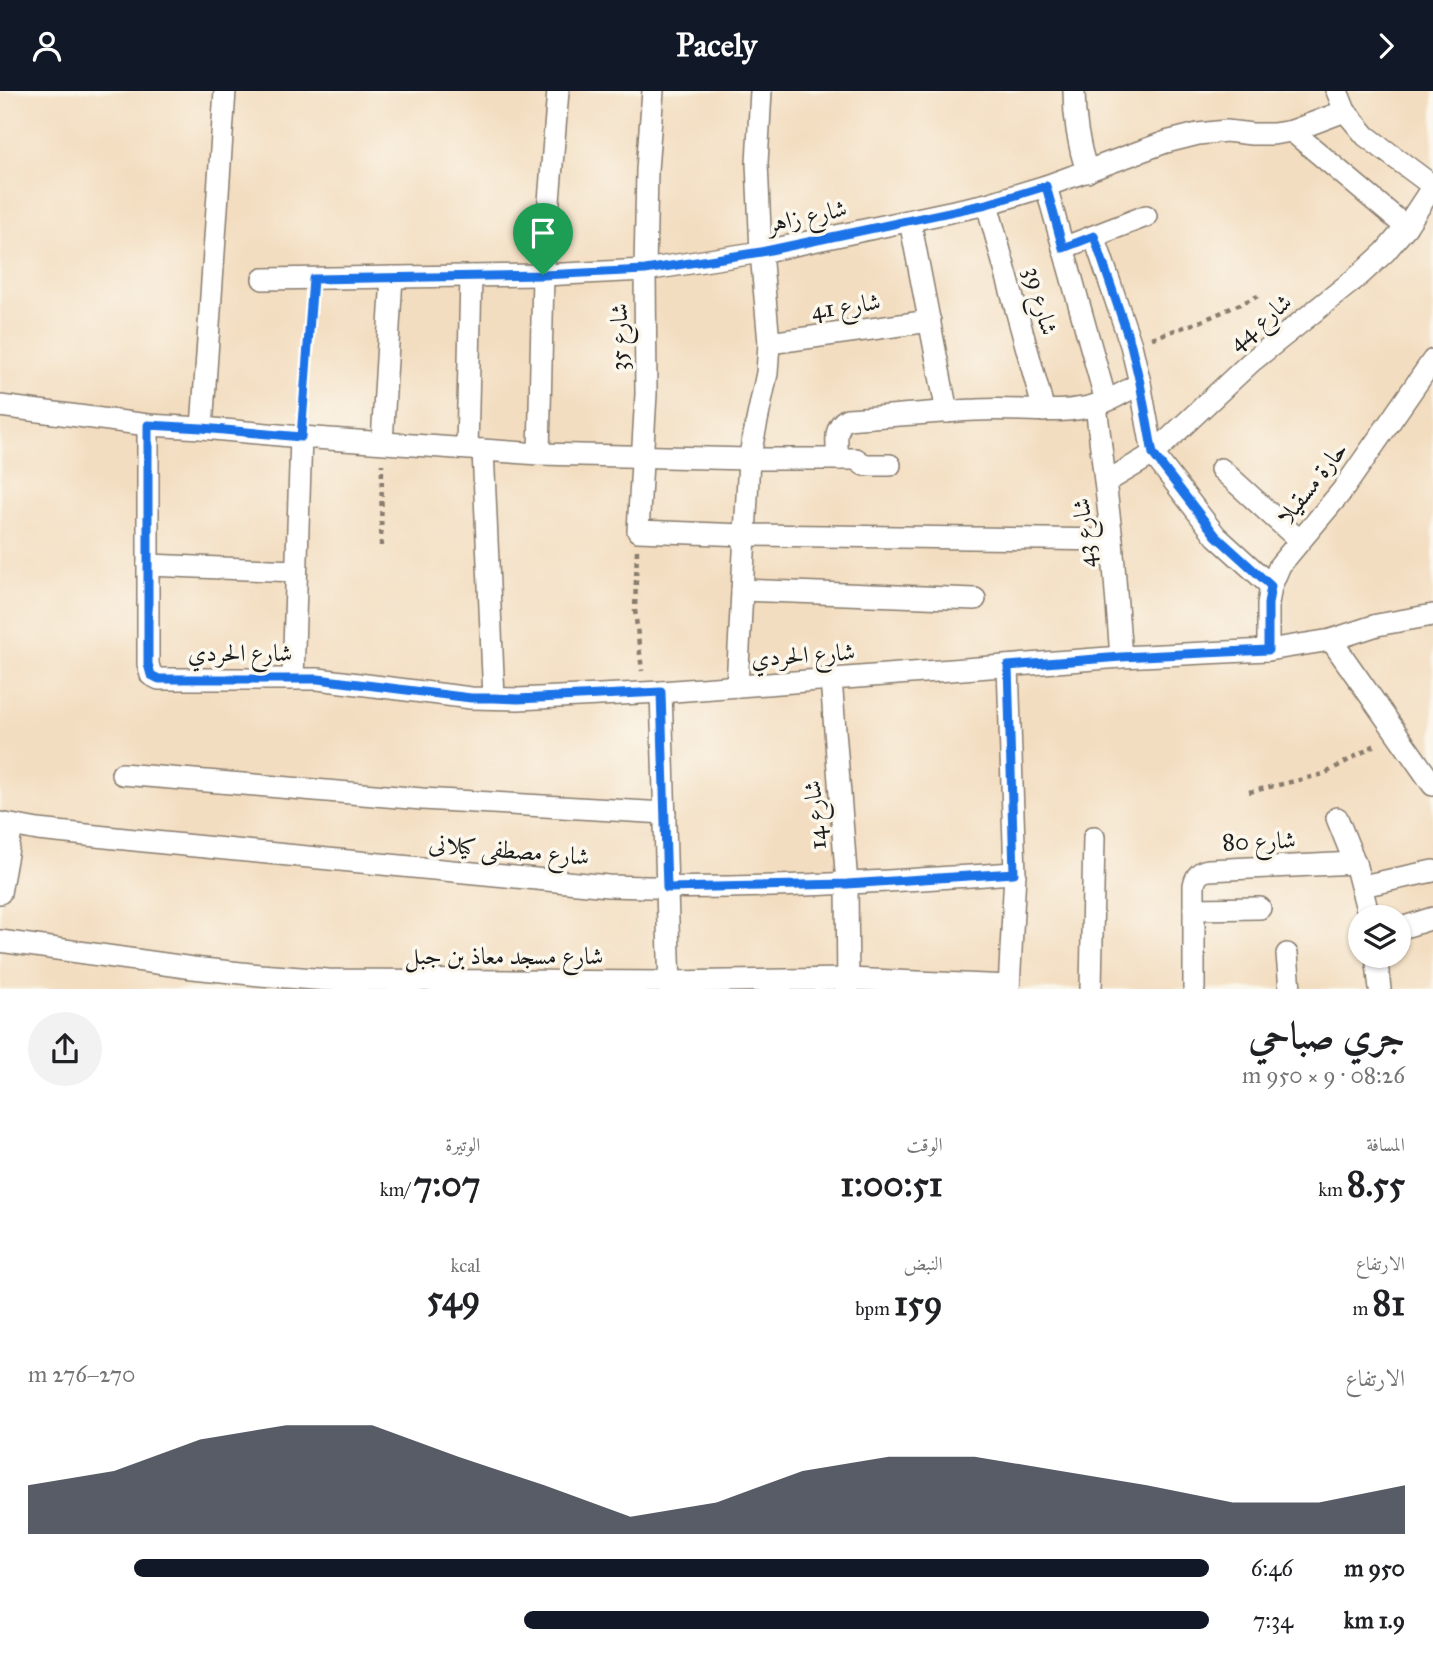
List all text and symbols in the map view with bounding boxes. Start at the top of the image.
text: Pacely [676,26,757,65]
icon: person [28,27,66,65]
icon: forward [1367,27,1405,65]
street label: شارع زاهر [761,193,851,245]
pin [513,203,573,275]
icon: arrive [524,214,562,252]
street label: شارع 39 [1013,264,1064,340]
street label: شارع 41 [809,286,883,331]
street label: شارع 44 [1222,287,1301,361]
street label: شارع 35 [604,303,639,371]
street label: حارة مسقيلا [1270,435,1354,531]
street label: شارع 43 [1066,496,1107,569]
street label: شارع الحردي [750,636,857,679]
street label: شارع الحردي [188,638,292,673]
street label: شارع 14 [797,779,838,851]
street label: شارع 80 [1222,825,1296,862]
street label: شارع مصطفى كيلانى [427,828,591,877]
map controls [1348,905,1411,968]
button: layers [1348,905,1411,968]
street label: شارع مسجد معاذ بن جبل [405,941,603,976]
button: share [28,1012,102,1086]
text: جري صباحي [1248,1012,1405,1058]
text: 08:26 · 9 × 950 m [1242,1061,1405,1089]
text: الوتيرة [445,1133,480,1156]
text: الوقت [906,1133,943,1156]
text: المسافة [1366,1133,1405,1156]
text: 7:07 [414,1163,480,1206]
text: 1:00:51 [840,1163,943,1206]
text: 8.55 [1347,1163,1405,1206]
text: /km [380,1178,414,1201]
text: km [1318,1178,1347,1201]
text: النبض [904,1252,943,1275]
text: الارتفاع [1356,1252,1405,1275]
text: kcal [450,1254,480,1277]
text: 549 [427,1277,480,1320]
text: 159 [894,1282,943,1325]
text: 81 [1373,1282,1405,1325]
text: bpm [855,1297,894,1320]
text: m [1353,1297,1373,1320]
text: 270–276 m [28,1360,135,1388]
text: الارتفاع [1345,1364,1405,1392]
text: 6:46 [1251,1554,1293,1582]
text: 950 m [1344,1554,1405,1582]
text: 7:34 [1253,1606,1293,1634]
text: 1.9 km [1344,1606,1405,1634]

